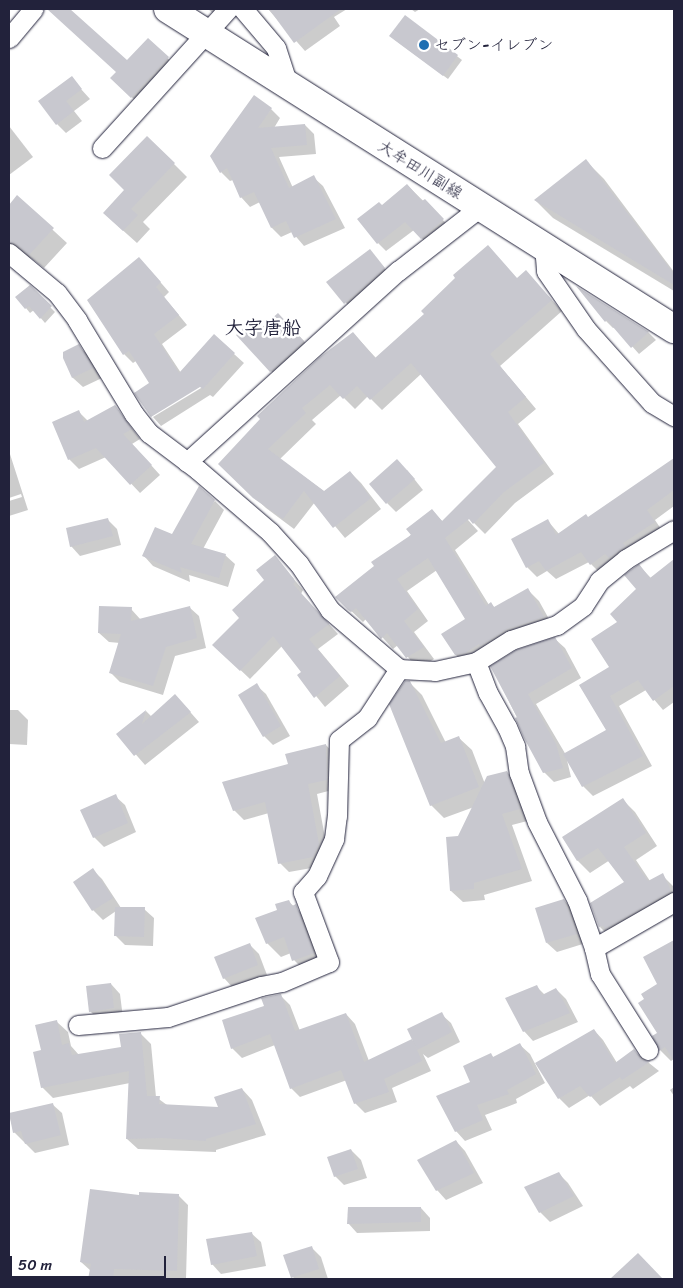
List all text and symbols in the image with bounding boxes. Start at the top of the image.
place label: セブン-イレブン [434,35,553,55]
marker: セブン-イレブン [418,39,430,51]
street label: 大牟田川副線 [374,136,466,204]
district label: 大字唐船 [225,317,301,339]
scale bar [12,1246,169,1278]
text: 50 m [18,1252,52,1278]

